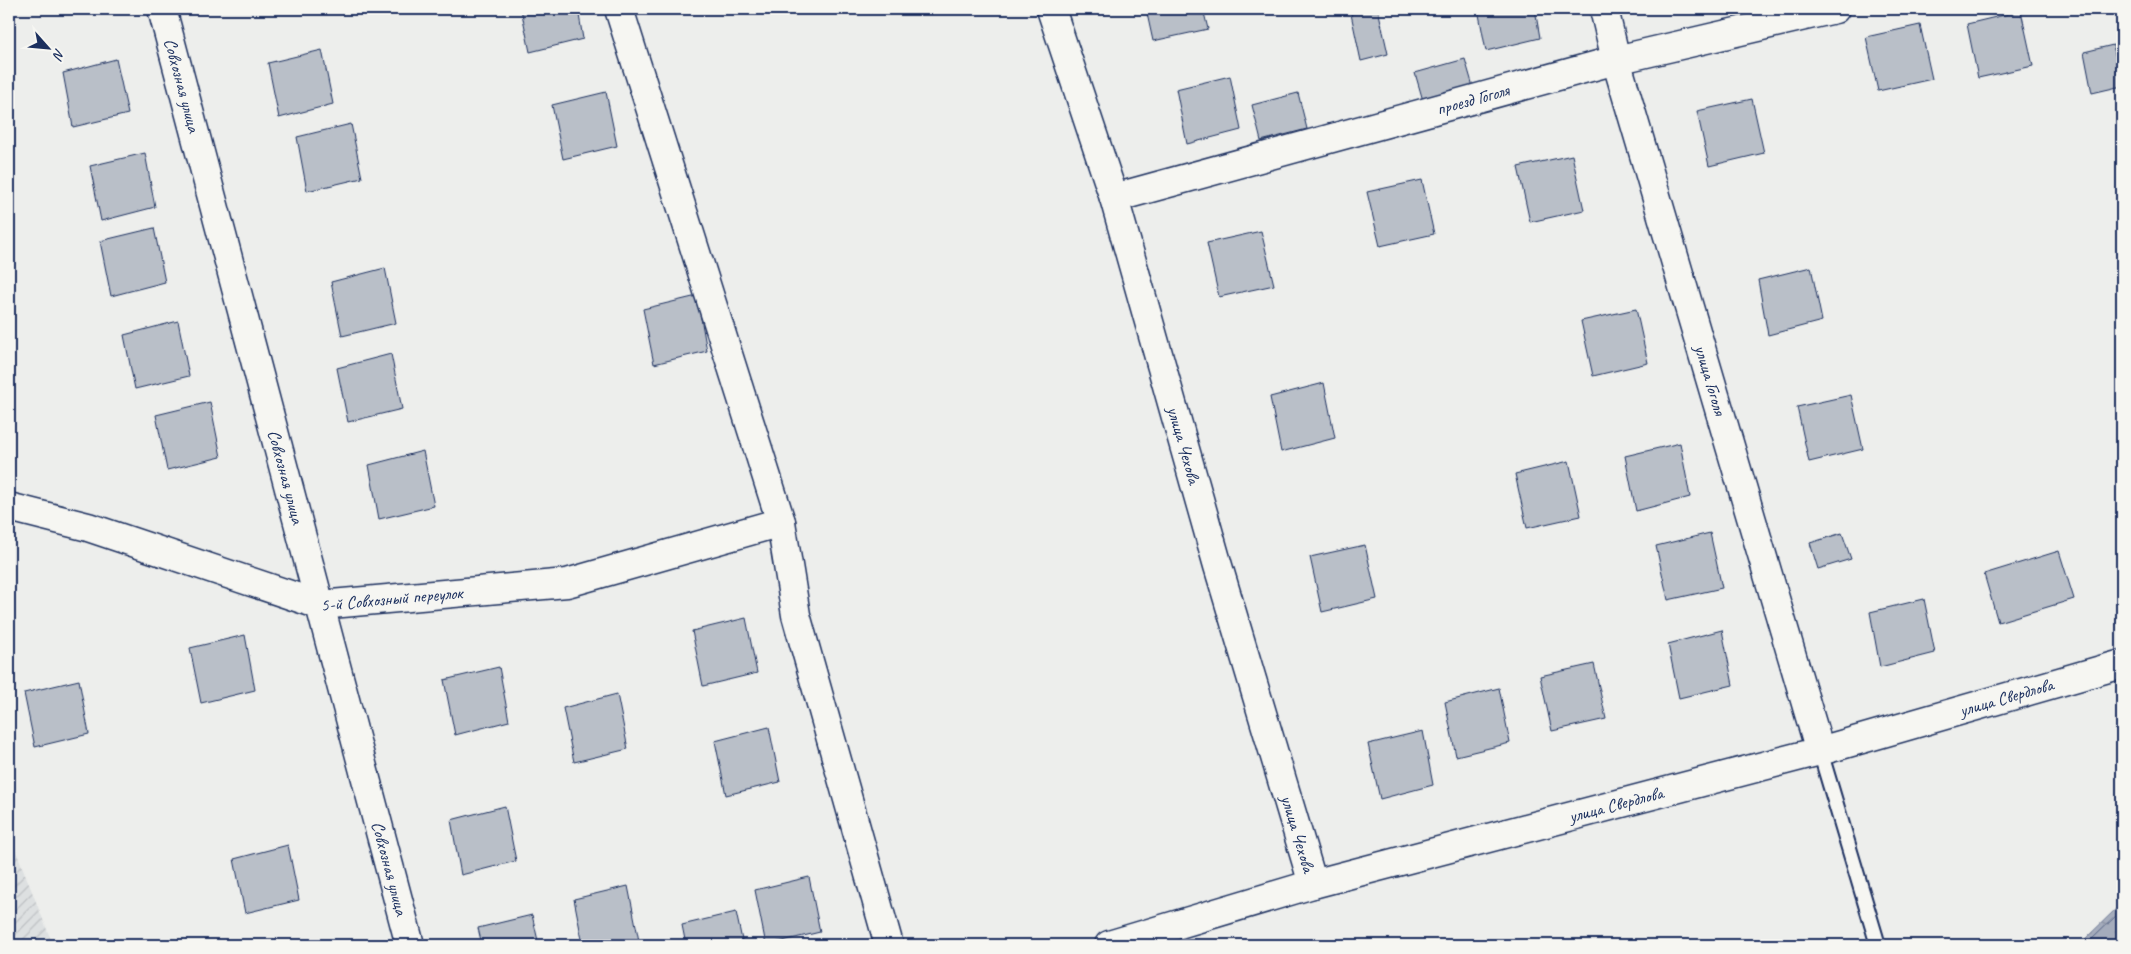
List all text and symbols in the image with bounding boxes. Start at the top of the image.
north arrow [22,22,72,72]
street label: Совхозная улица [159,36,206,136]
text: N [49,46,69,63]
street label: проезд Гоголя [1434,79,1513,120]
street label: улица Гоголя [1689,341,1732,419]
street label: улица Чехова [1162,403,1206,488]
street label: Совхозная улица [263,427,309,527]
street label: 5-й Совхозный переулок [320,581,466,616]
street label: улица Свердлова [1956,673,2057,722]
street label: улица Свердлова [1565,781,1667,828]
street label: улица Чехова [1276,791,1320,877]
street label: Совхозная улица [367,819,413,919]

